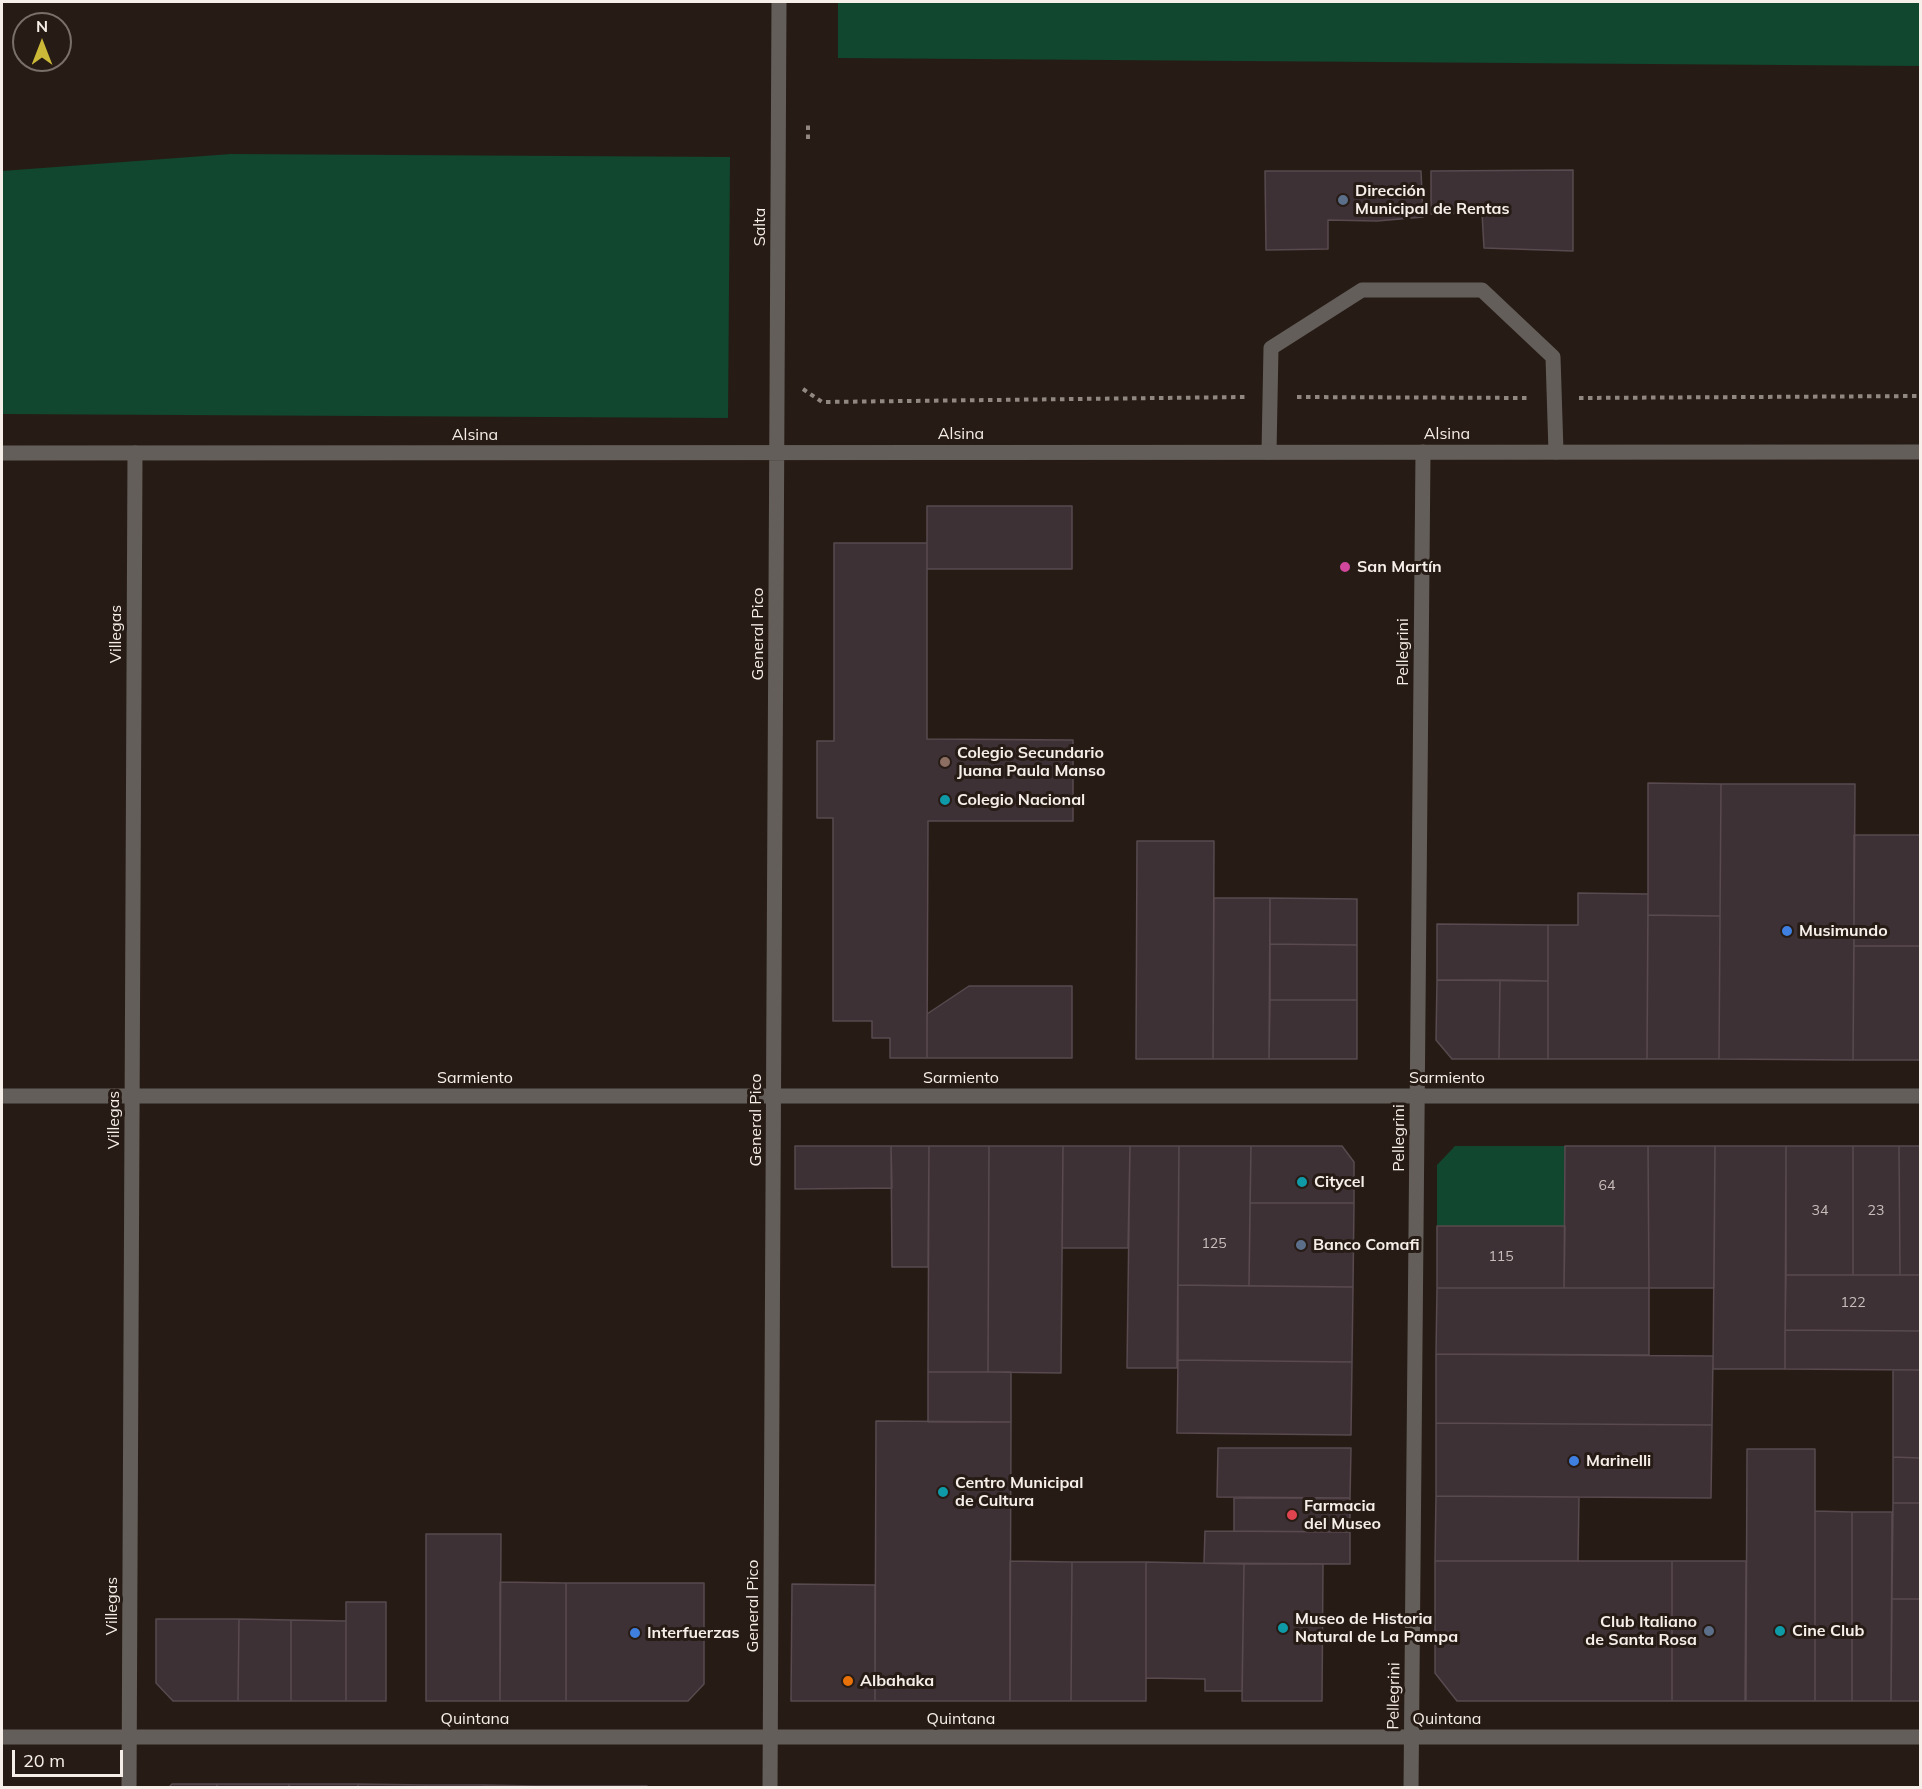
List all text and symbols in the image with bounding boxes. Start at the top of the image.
north arrow [12,12,72,72]
text: N [36,16,48,36]
place label: Dirección Municipal de Rentas [1355,181,1509,219]
marker: Dirección Municipal de Rentas [1336,193,1350,207]
street label: Salta [750,208,770,246]
street label: Alsina [938,424,984,444]
street label: Alsina [1424,424,1470,444]
street label: Alsina [452,425,498,445]
place label: San Martín [1357,557,1442,577]
marker: San Martín [1338,560,1352,574]
street label: General Pico [748,588,768,680]
street label: Villegas [106,605,126,663]
street label: Pellegrini [1393,618,1413,686]
place label: Colegio Secundario Juana Paula Manso [957,743,1105,781]
marker: Colegio Secundario Juana Paula Manso [938,755,952,769]
place label: Colegio Nacional [957,790,1085,810]
marker: Colegio Nacional [938,793,952,807]
place label: Musimundo [1799,921,1888,941]
marker: Musimundo [1780,924,1794,938]
street label: Sarmiento [437,1068,513,1088]
street label: Sarmiento [923,1068,999,1088]
street label: Sarmiento [1409,1068,1485,1088]
street label: General Pico [746,1074,766,1166]
street label: Villegas [104,1091,124,1149]
street label: Pellegrini [1389,1104,1409,1172]
place label: Citycel [1314,1172,1365,1192]
marker: Citycel [1295,1175,1309,1189]
house number: 64 [1599,1178,1615,1194]
house number: 34 [1812,1203,1828,1219]
house number: 23 [1868,1203,1884,1219]
place label: Banco Comafi [1313,1235,1420,1255]
house number: 125 [1201,1236,1227,1252]
marker: Banco Comafi [1294,1238,1308,1252]
house number: 115 [1488,1249,1514,1265]
house number: 122 [1840,1295,1866,1311]
place label: Marinelli [1586,1451,1651,1471]
marker: Marinelli [1567,1454,1581,1468]
place label: Centro Municipal de Cultura [955,1473,1083,1511]
marker: Centro Municipal de Cultura [936,1485,950,1499]
place label: Farmacia del Museo [1304,1496,1381,1534]
marker: Farmacia del Museo [1285,1508,1299,1522]
street label: General Pico [743,1560,763,1652]
street label: Villegas [102,1577,122,1635]
place label: Museo de Historia Natural de La Pampa [1295,1609,1458,1647]
place label: Club Italiano de Santa Rosa [1585,1612,1697,1650]
marker: Museo de Historia Natural de La Pampa [1276,1621,1290,1635]
place label: Cine Club [1792,1621,1865,1641]
place label: Interfuerzas [647,1623,740,1643]
marker: Club Italiano de Santa Rosa [1702,1624,1716,1638]
marker: Cine Club [1773,1624,1787,1638]
marker: Interfuerzas [628,1626,642,1640]
street label: Pellegrini [1384,1662,1404,1730]
place label: Albahaka [860,1671,934,1691]
marker: Albahaka [841,1674,855,1688]
street label: Quintana [441,1709,509,1729]
street label: Quintana [927,1709,995,1729]
street label: Quintana [1413,1709,1481,1729]
scale bar [15,1738,126,1776]
text: 20 m [23,1749,65,1772]

